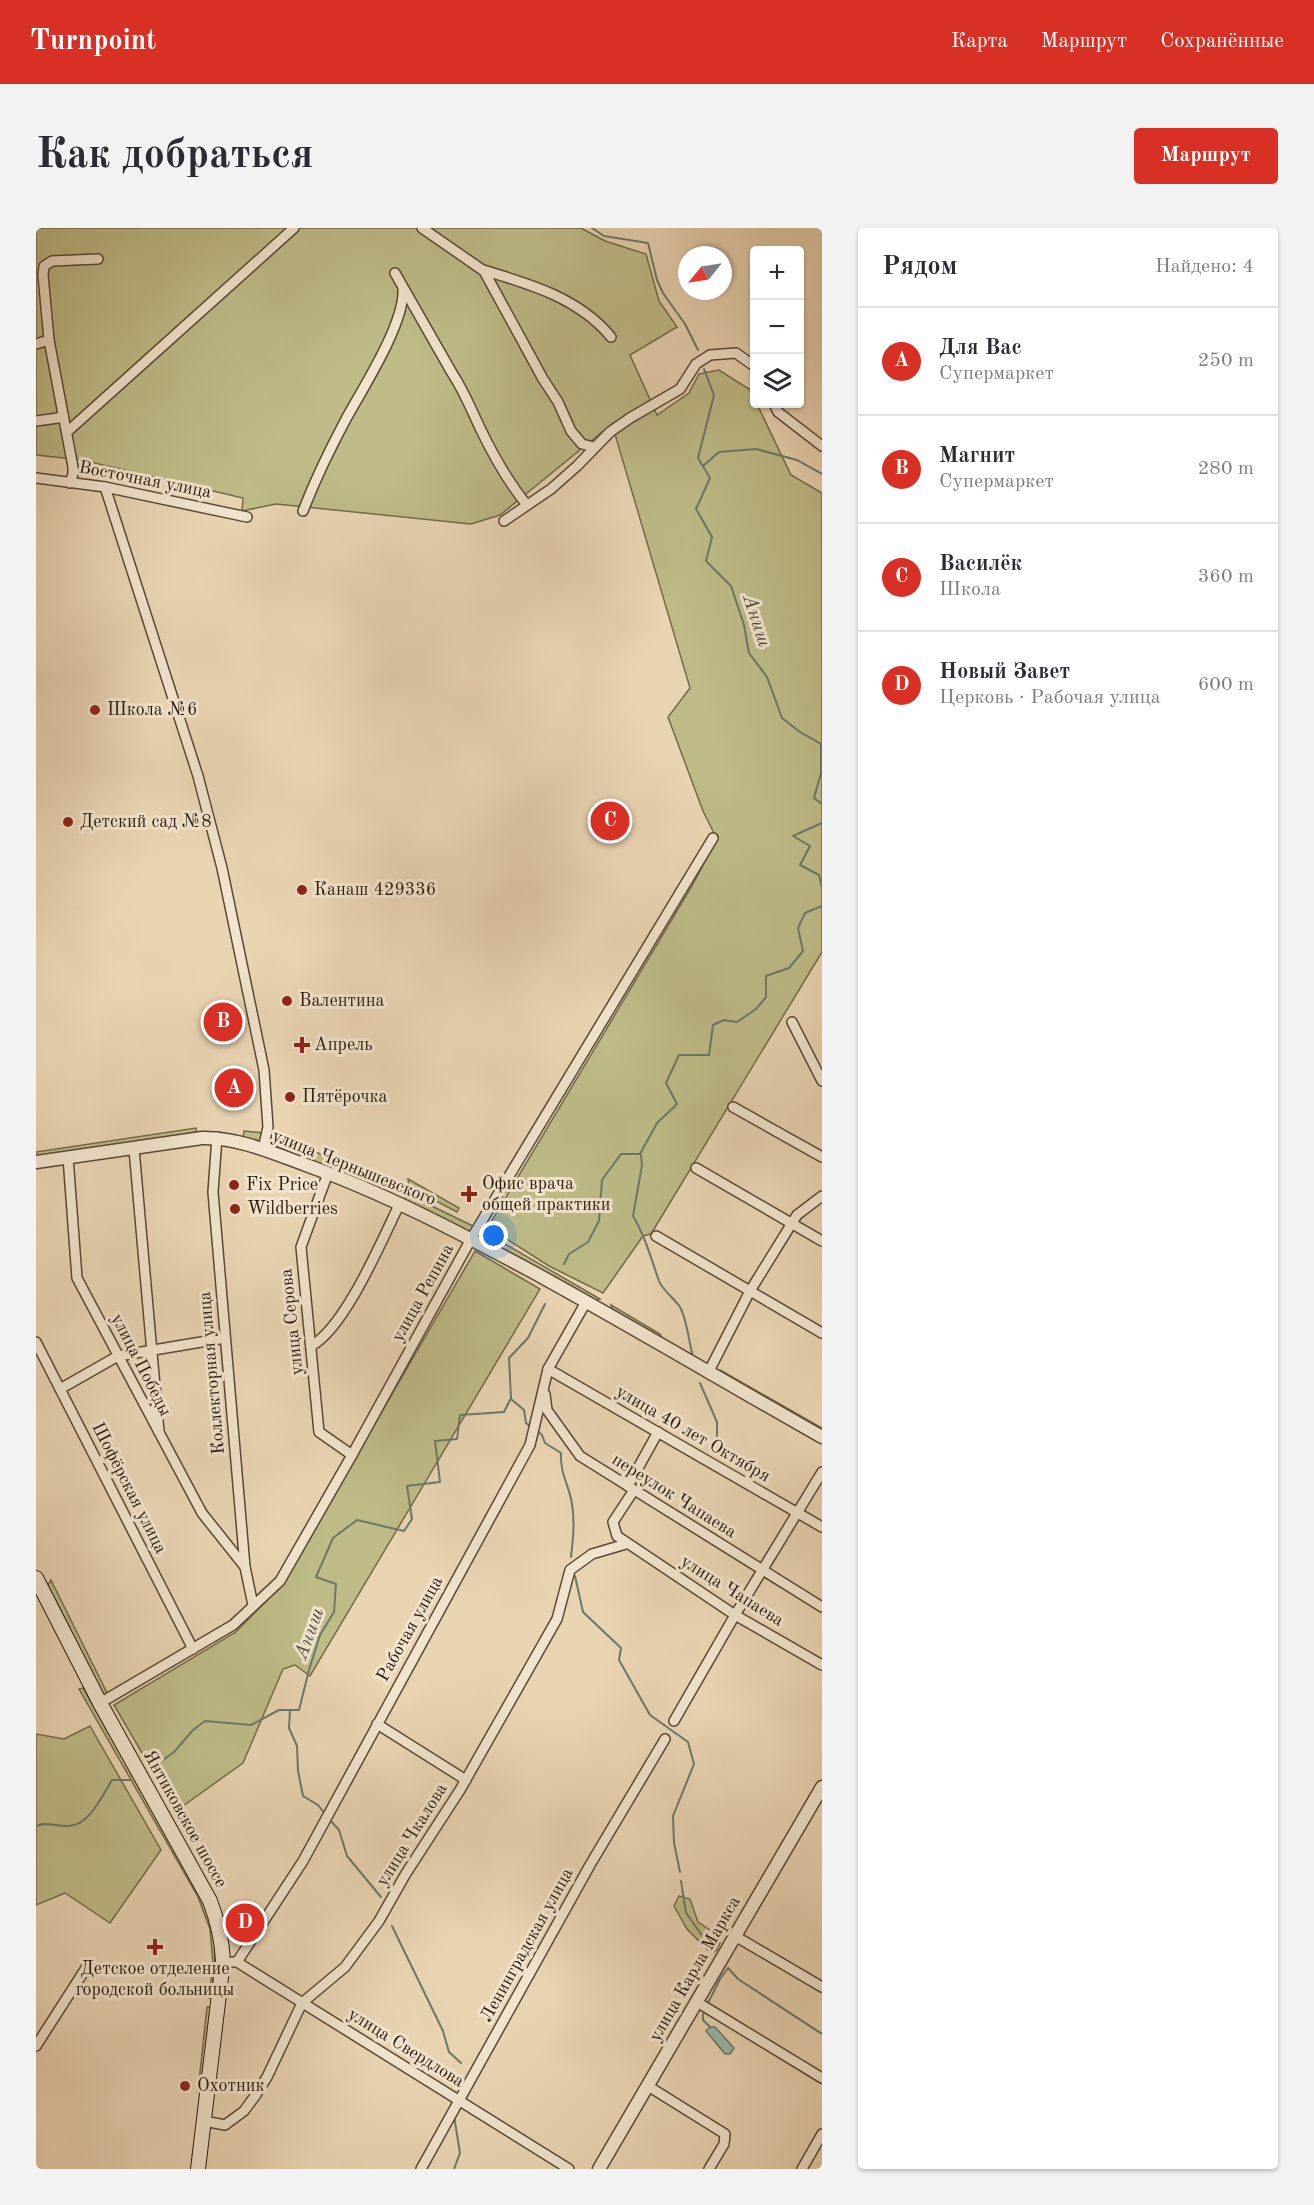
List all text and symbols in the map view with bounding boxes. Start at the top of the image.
text: Turnpoint [30,28,157,56]
text: Карта [951,31,1008,52]
text: Маршрут [1041,31,1127,52]
text: Сохранённые [1160,31,1284,52]
button: Маршрут [1134,128,1278,184]
text: Как добраться [36,135,313,177]
north arrow [678,246,732,300]
map controls [750,246,804,408]
button: + [750,246,804,300]
text: Рядом [882,254,957,280]
text: Найдено: 4 [1155,257,1254,277]
button: − [750,300,804,354]
text: Для Вас [939,337,1022,359]
text: A [894,351,909,371]
text: 250 m [1198,351,1254,371]
button: layers [750,354,804,408]
text: Супермаркет [939,364,1054,384]
text: Магнит [939,445,1015,467]
street label: Восточная улица [77,458,213,502]
text: B [894,459,909,479]
text: 280 m [1198,459,1254,479]
text: Супермаркет [939,472,1054,492]
text: Василёк [939,553,1022,575]
text: C [895,567,908,587]
text: 360 m [1198,567,1254,587]
text: Школа [939,580,1001,600]
water label: Аниш [738,592,774,650]
text: Новый Завет [939,661,1070,683]
text: D [894,675,909,695]
text: 600 m [1198,675,1254,695]
text: Церковь · Рабочая улица [939,688,1161,708]
place label: Школа №6 [107,701,197,719]
marker: Школа №6 [88,703,102,717]
pin: C [590,798,630,844]
place label: Детский сад №8 [80,813,212,831]
marker: Детский сад №8 [61,815,75,829]
place label: Канаш 429336 [314,881,436,899]
marker: Канаш 429336 [295,883,309,897]
place label: Валентина [299,992,385,1010]
marker: Валентина [280,994,294,1008]
pin: B [204,1000,243,1044]
place label: Апрель [314,1036,373,1054]
marker: Апрель [295,1038,309,1052]
pin: A [214,1066,254,1110]
place label: Пятёрочка [302,1088,388,1106]
marker: Пятёрочка [283,1090,297,1104]
street label: улица Чернышевского [270,1127,439,1209]
place label: Офис врача общей практики [482,1175,611,1214]
place label: Fix Price [246,1176,318,1194]
marker: Fix Price [227,1178,241,1192]
marker: Офис врача общей практики [460,1185,478,1203]
place label: Wildberries [247,1200,338,1218]
marker: Wildberries [228,1202,242,1216]
your location [479,1221,508,1250]
street label: улица Репина [389,1241,457,1345]
street label: улица Серова [277,1268,307,1376]
street label: Коллекторная улица [196,1291,228,1455]
street label: улица Победы [108,1311,175,1419]
street label: улица 40 лет Октября [613,1382,773,1486]
street label: Шофёрская улица [87,1420,170,1557]
street label: переулок Чапаева [609,1450,739,1542]
street label: улица Чапаева [677,1552,787,1630]
street label: Рабочая улица [374,1573,446,1685]
water label: Аниш [291,1605,329,1663]
street label: Янтиковское шоссе [140,1747,230,1891]
street label: улица Чкалова [373,1780,451,1890]
street label: Ленинградская улица [477,1865,577,2025]
street label: улица Карла Маркса [646,1893,744,2045]
pin: D [226,1900,264,1946]
marker: Детское отделение городской больницы [146,1938,164,1956]
place label: Детское отделение городской больницы [76,1960,234,1999]
street label: улица Свердлова [345,2005,467,2091]
place label: Охотник [197,2077,265,2095]
marker: Охотник [178,2079,192,2093]

